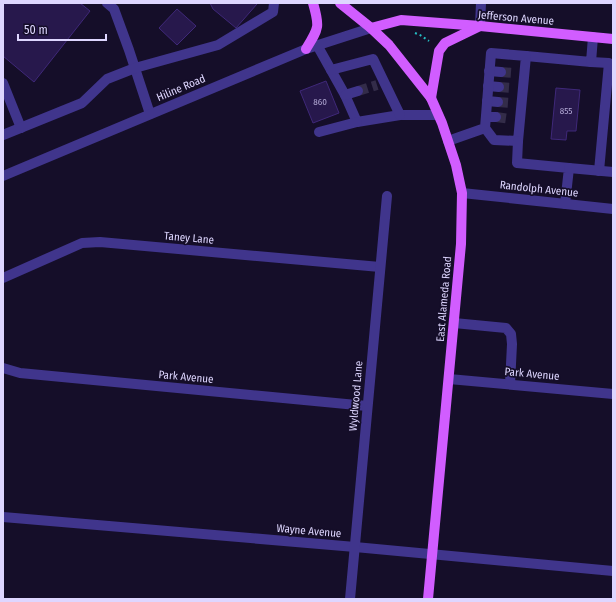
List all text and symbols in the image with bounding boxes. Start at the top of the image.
street label: Jefferson Avenue [478,8,554,28]
scale bar [18,16,106,42]
text: 50 m [24,23,48,37]
street label: Hiline Road [155,72,207,104]
house number: 860 [313,97,327,107]
house number: 855 [560,106,572,116]
street label: Randolph Avenue [499,178,579,200]
street label: Taney Lane [164,229,214,247]
street label: East Alameda Road [434,256,454,342]
street label: Wyldwood Lane [346,360,366,432]
street label: Park Avenue [504,365,560,383]
street label: Park Avenue [158,368,214,386]
street label: Wayne Avenue [276,522,342,540]

